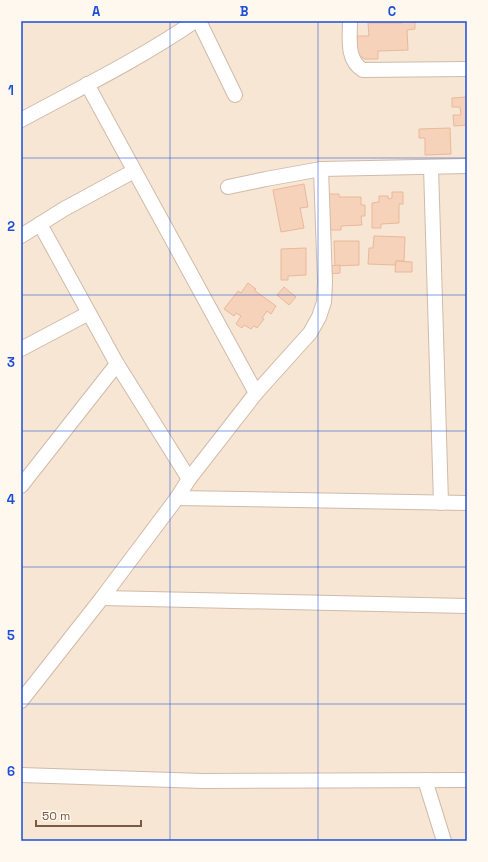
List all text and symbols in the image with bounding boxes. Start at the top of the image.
text: A [92,3,101,20]
text: B [240,3,249,20]
text: C [388,3,396,20]
text: 1 [8,82,14,99]
text: 2 [7,218,15,235]
text: 3 [7,354,15,371]
text: 4 [7,491,15,508]
text: 5 [7,627,15,644]
text: 6 [7,763,15,780]
scale bar [36,802,141,828]
text: 50 m [42,808,70,824]

